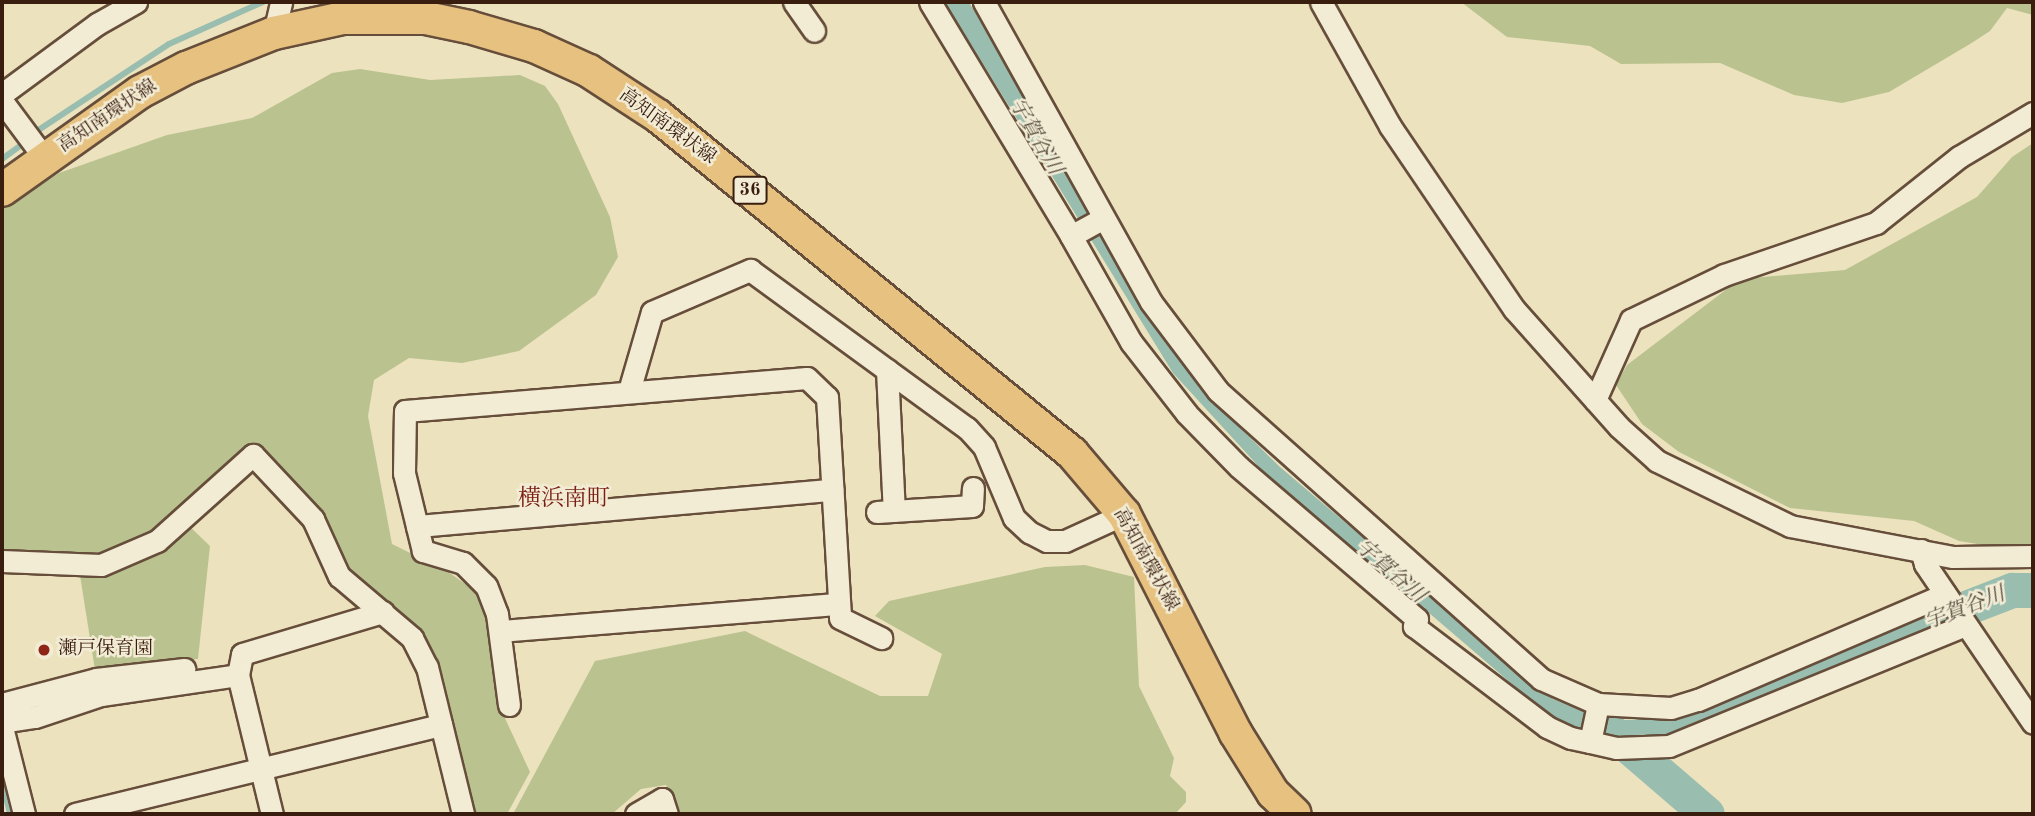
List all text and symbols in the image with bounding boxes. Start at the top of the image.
street label: 高知南環状線 [54,76,162,158]
street label: 高知南環状線 [614,84,720,170]
water label: 宇賀谷川 [1003,94,1067,180]
road number: 36 [732,176,768,204]
district label: 横浜南町 [518,485,610,513]
street label: 高知南環状線 [1107,505,1183,615]
water label: 宇賀谷川 [1350,535,1430,609]
water label: 宇賀谷川 [1921,582,2009,636]
place label: 瀬戸保育園 [58,639,153,661]
marker: 瀬戸保育園 [36,642,52,658]

